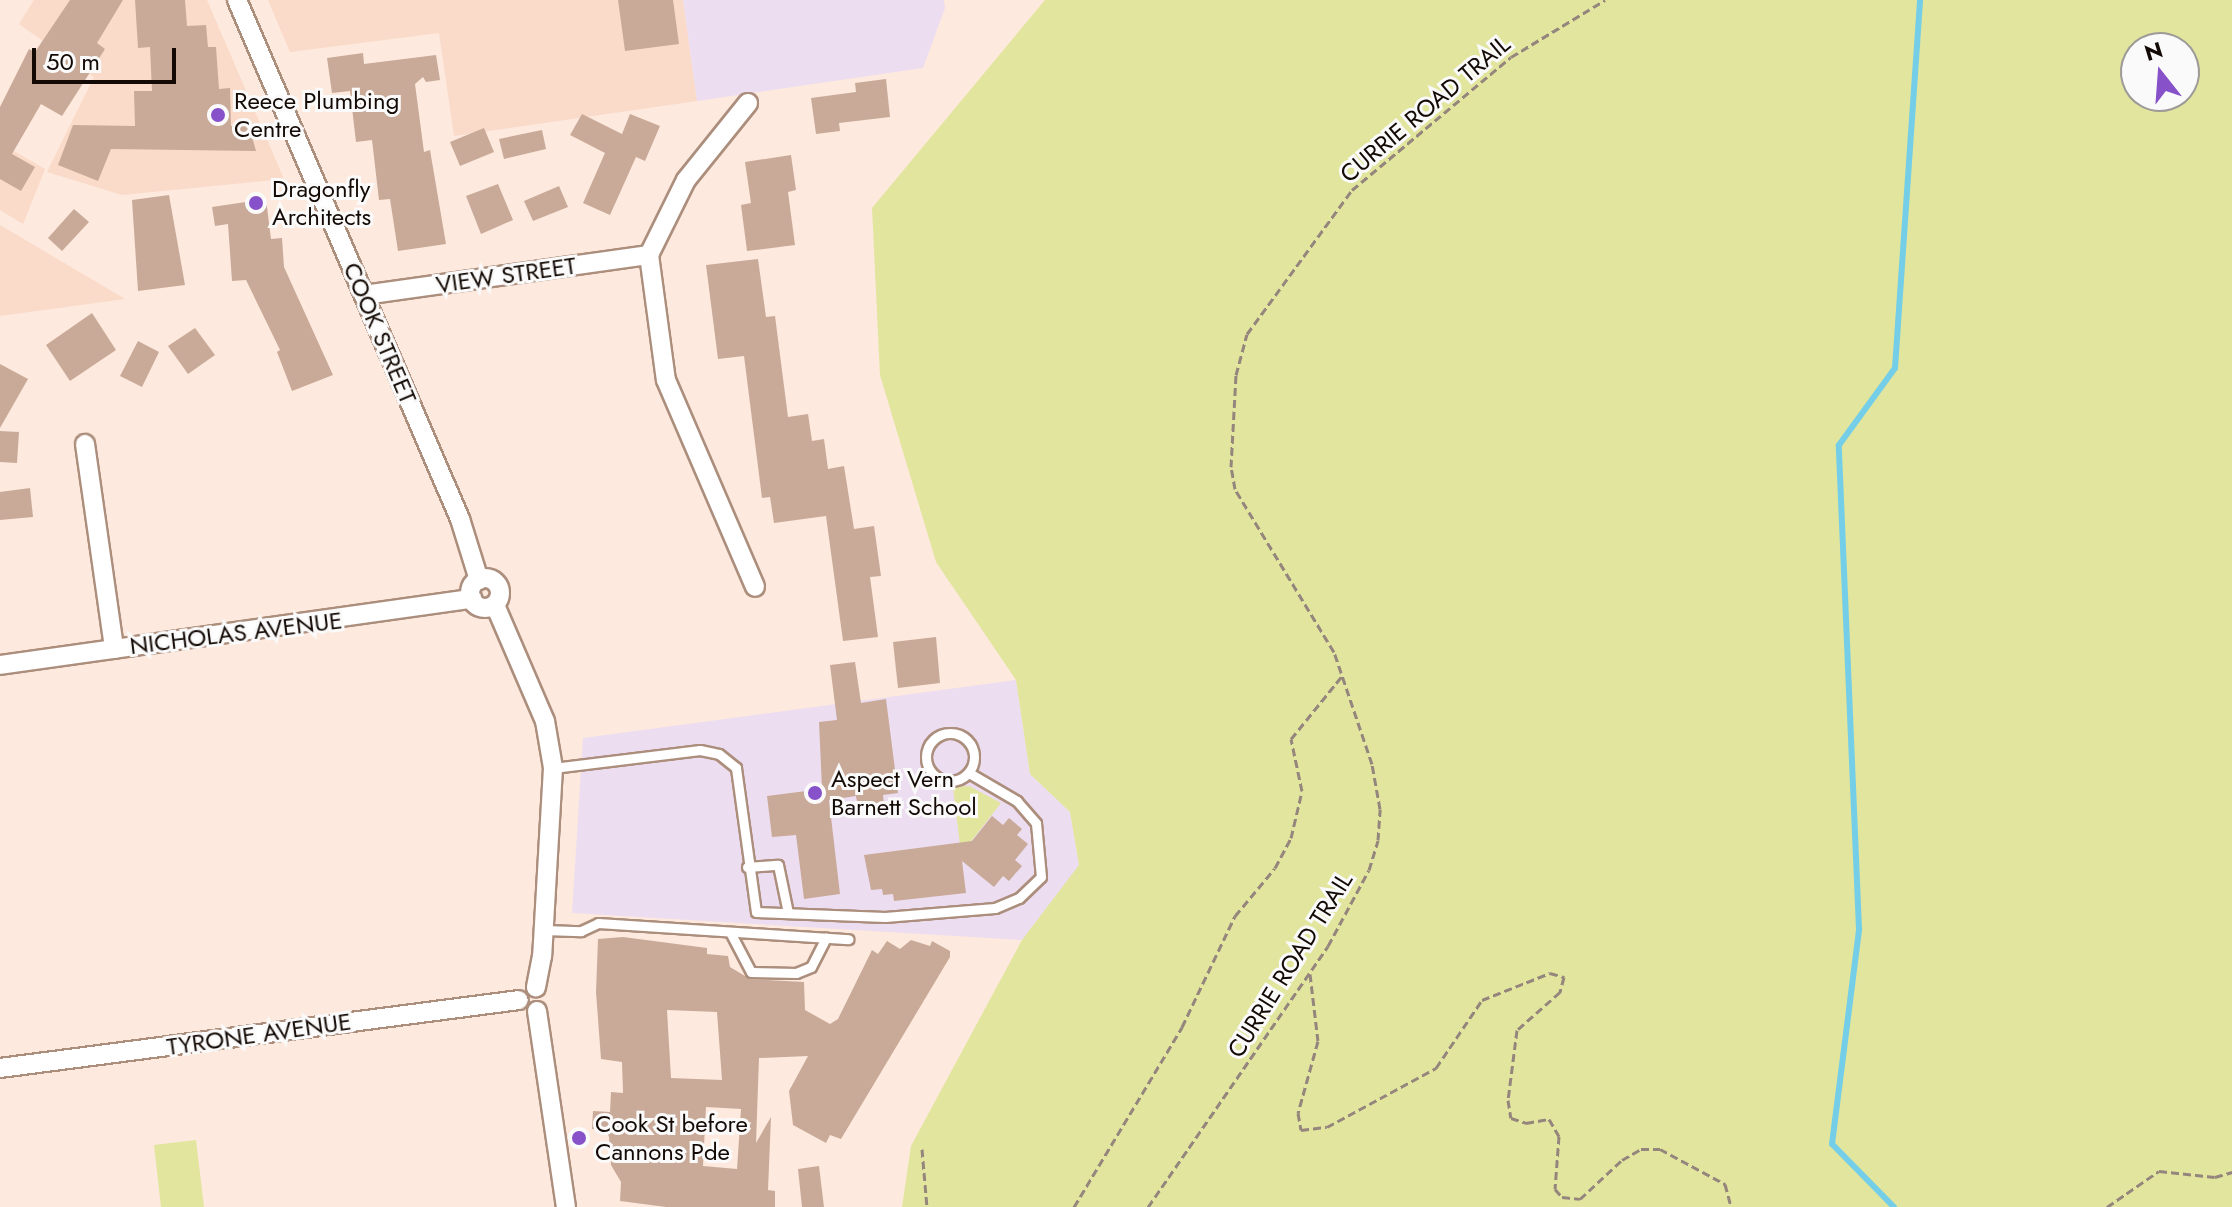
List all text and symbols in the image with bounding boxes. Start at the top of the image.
street label: CURRIE ROAD TRAIL [1334,30,1516,188]
scale bar [36,32,180,82]
north arrow [2120,32,2200,112]
text: N [2141,33,2167,69]
text: 50 m [46,44,100,79]
place label: Reece Plumbing Centre [234,87,399,143]
marker: Reece Plumbing Centre [209,106,227,124]
place label: Dragonfly Architects [272,175,371,231]
marker: Dragonfly Architects [247,194,265,212]
street label: VIEW STREET [434,251,578,299]
street label: COOK STREET [337,258,423,408]
street label: NICHOLAS AVENUE [128,606,344,660]
place label: Aspect Vern Barnett School [831,765,977,821]
marker: Aspect Vern Barnett School [806,784,824,802]
street label: CURRIE ROAD TRAIL [1221,867,1359,1063]
street label: TYRONE AVENUE [165,1007,353,1061]
place label: Cook St before Cannons Pde [595,1110,748,1166]
marker: Cook St before Cannons Pde [570,1129,588,1147]

